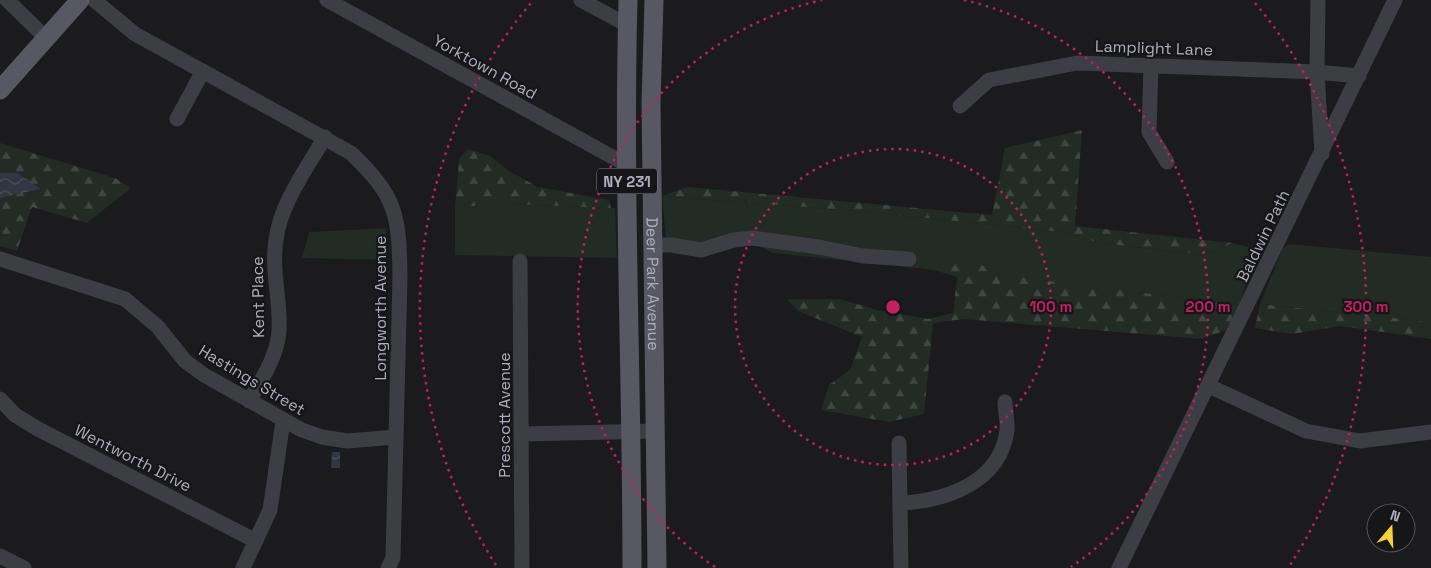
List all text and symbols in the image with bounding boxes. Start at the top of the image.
street label: Yorktown Road [429,30,541,104]
street label: Lamplight Lane [1094,35,1214,61]
road number: NY 231 [597,168,657,194]
street label: Baldwin Path [1232,186,1294,286]
street label: Deer Park Avenue [642,217,665,351]
street label: Longworth Avenue [370,236,391,380]
street label: Kent Place [247,256,269,338]
text: 100 m [1030,297,1072,316]
text: 200 m [1186,297,1230,316]
text: 300 m [1343,297,1389,316]
centre of rings [884,298,902,316]
street label: Hastings Street [195,340,309,420]
street label: Prescott Avenue [494,352,515,478]
street label: Wentworth Drive [71,420,195,496]
north arrow [1366,503,1416,553]
text: N [1388,506,1403,526]

